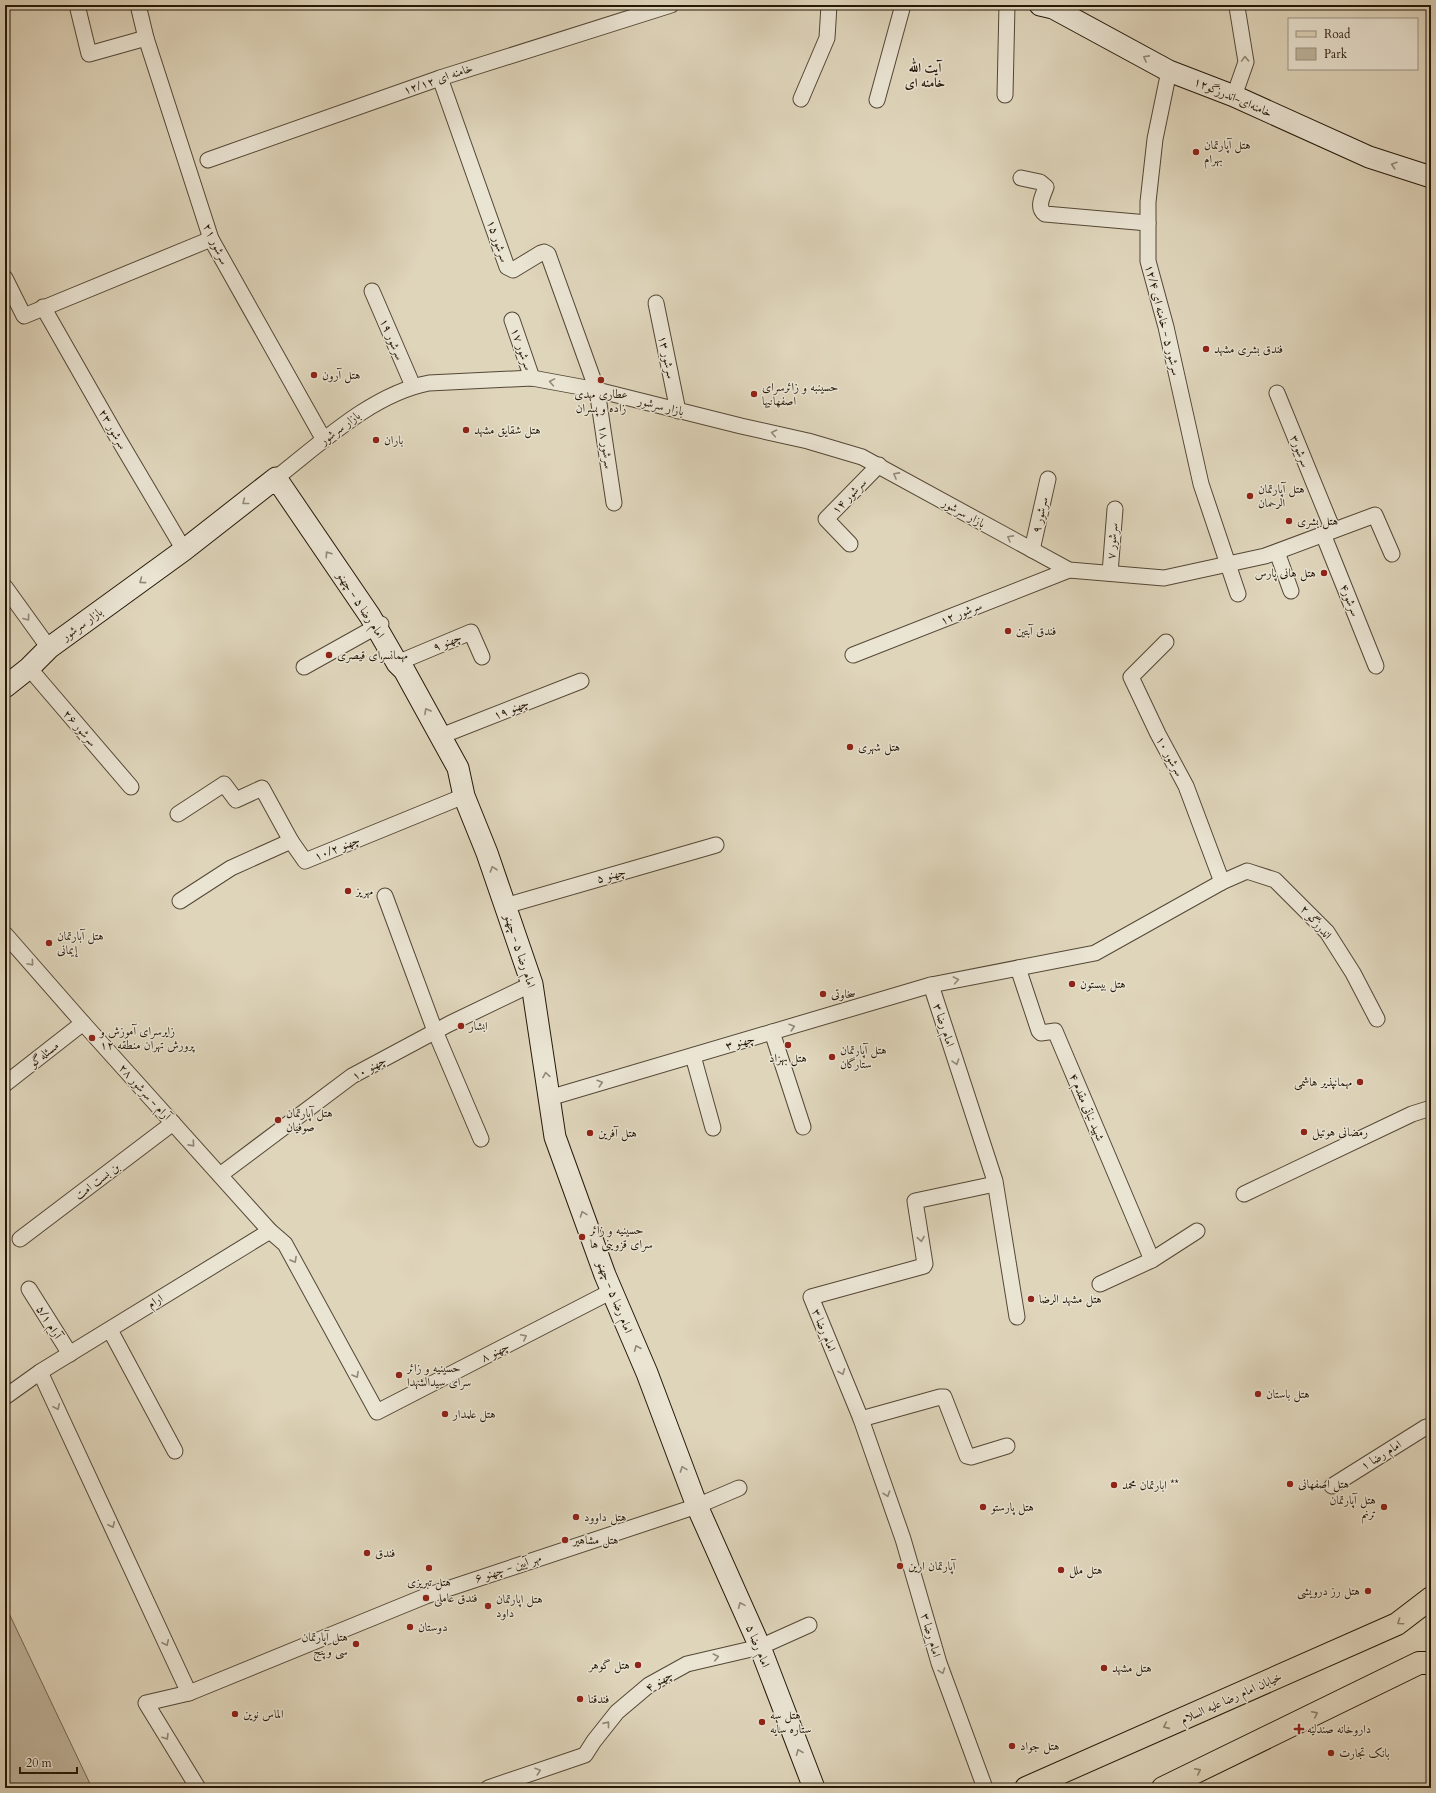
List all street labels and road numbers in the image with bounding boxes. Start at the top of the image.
street label: خامنه ای ۱۲/۱۲ [401,60,475,98]
street label: خامنه‌ای-اندرزگو۱۲ [1191,73,1275,121]
street label: سرشور ۱۵ [483,218,513,264]
street label: سرشور ۲۱ [199,221,233,267]
street label: سرشور ۵ - خامنه ای ۱۲/۴ [1141,263,1185,377]
street label: سرشور ۱۹ [376,316,408,362]
street label: سرشور ۱۷ [507,326,537,372]
street label: سرشور ۱۳ [655,334,679,380]
street label: بازار سرشور [635,392,686,419]
street label: سرشور ۲۳ [95,406,131,452]
street label: بازار سرشور [316,407,364,449]
street label: سرشور ۱۸ [595,424,617,470]
street label: سرشور۳ [1286,432,1314,470]
street label: سرشور ۱۴ [828,475,870,517]
street label: بازار سرشور [939,494,988,531]
street label: سرشور ۹ [1028,495,1052,535]
street label: سرشور ۷ [1102,522,1122,560]
street label: امام رضا ۵ - چهنو [330,568,389,643]
street label: سرشور۴ [1336,581,1364,619]
street label: سرشور ۱۲ [938,597,984,629]
street label: بازار سرشور [57,604,106,645]
street label: چهنو ۹ [430,629,464,655]
street label: چهنو ۱۹ [491,695,531,723]
street label: سرشور ۲۶ [60,706,100,750]
street label: سرشور ۱۰ [1152,733,1188,779]
street label: چهنو ۱۰/۲ [312,832,362,864]
street label: چهنو ۵ [594,863,628,887]
street label: اندرزگو ۲ [1297,901,1336,943]
street label: امام رضا ۵ - چهنو [497,911,540,991]
street label: امام رضا ۳ [927,1001,959,1050]
street label: چهنو ۳ [723,1030,757,1054]
street label: مسئله‌گو [25,1037,62,1071]
street label: چهنو ۱۰ [349,1052,389,1084]
street label: آرام - سرشور ۲۸ [113,1060,176,1127]
street label: شهید نباتی مقدم ۴ [1063,1071,1108,1144]
street label: بن بست امت [71,1158,123,1203]
street label: امام رضا ۵ - چهنو [590,1258,637,1337]
street label: ارام [144,1290,168,1314]
street label: آرام ۵/۱ [30,1302,66,1345]
street label: امام رضا ۳ [805,1306,840,1355]
street label: چهنو ۸ [478,1338,512,1366]
street label: امام رضا ۱ [1358,1436,1406,1476]
street label: مهر آیین - چهنو ۶ [473,1550,544,1586]
street label: امام رضا ۳ [914,1611,945,1660]
street label: امام رضا ۵ [739,1622,774,1671]
street label: چهنو ۴ [642,1666,676,1696]
street label: خیابان امام رضا علیه السلام [1178,1668,1286,1730]

